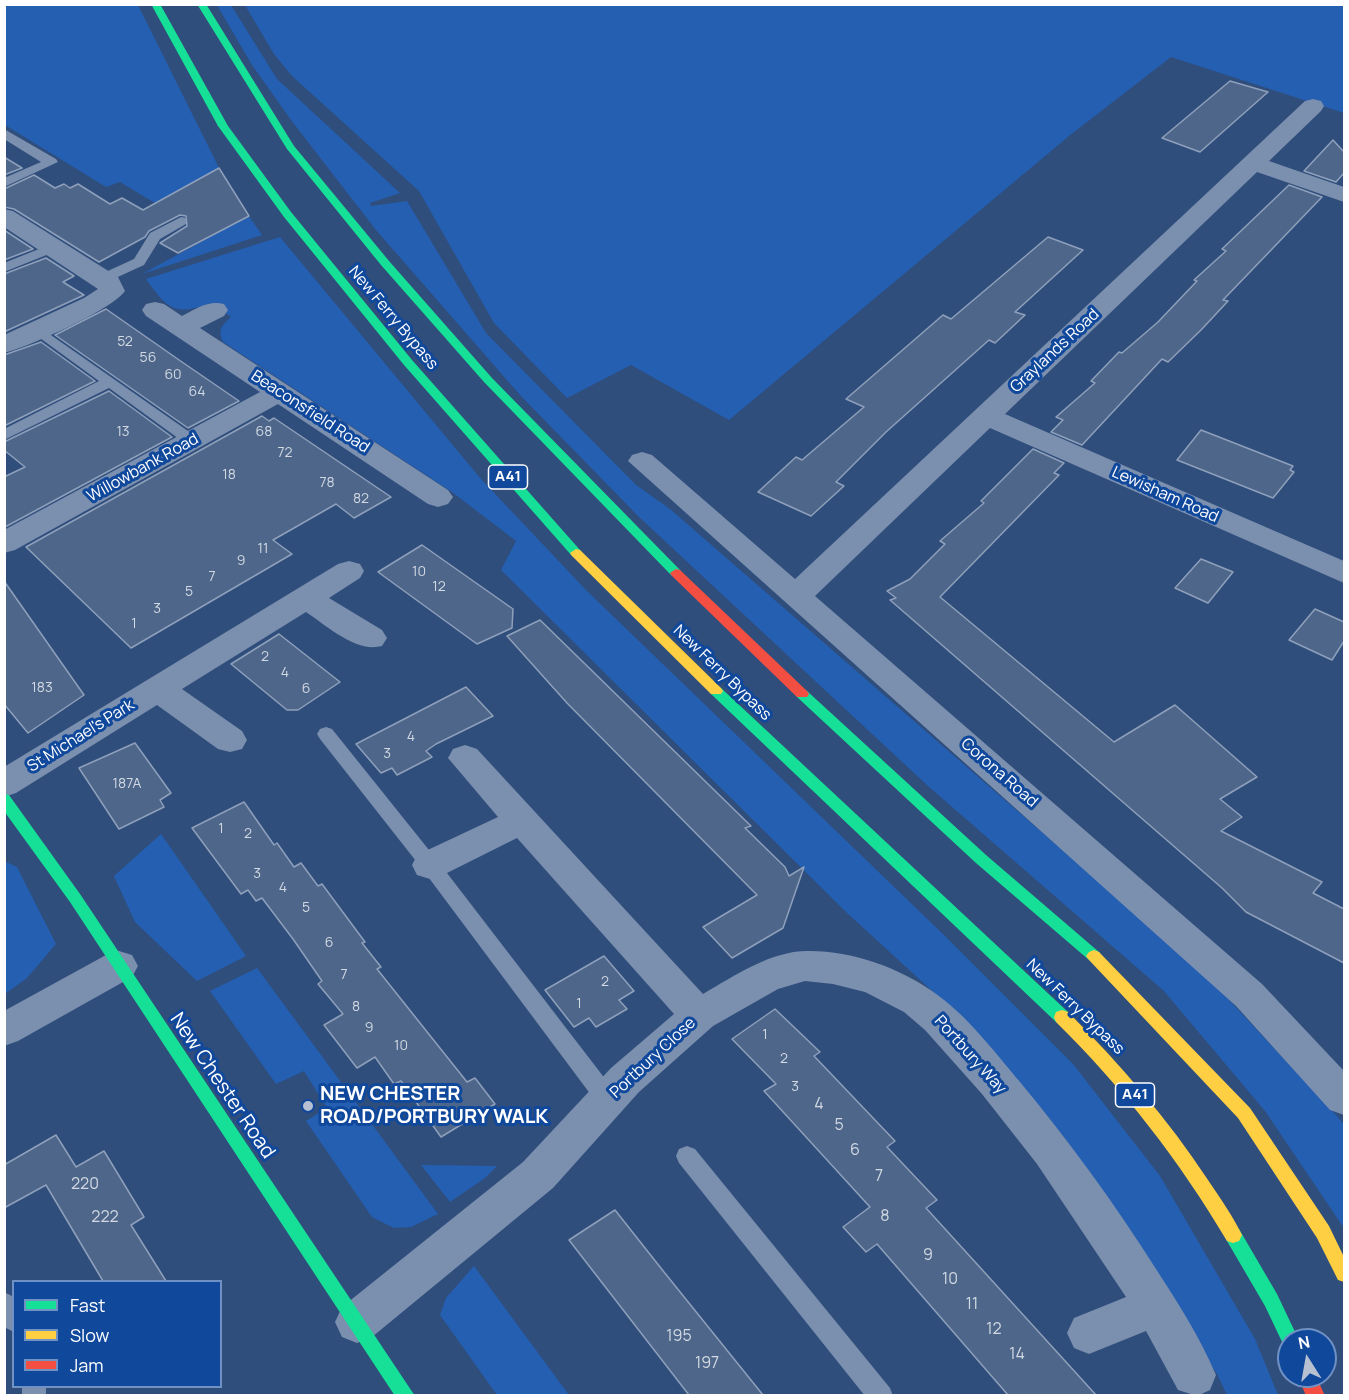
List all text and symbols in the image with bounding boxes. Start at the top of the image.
street label: New Ferry Bypass [344,262,442,374]
street label: Graylands Road [1007,305,1103,397]
house number: 52 [117,334,133,350]
house number: 56 [140,350,156,366]
house number: 60 [164,367,182,383]
street label: Beaconsfield Road [247,367,373,457]
house number: 64 [189,384,205,400]
house number: 13 [116,424,130,440]
house number: 68 [256,424,272,440]
street label: Willowbank Road [84,429,202,507]
house number: 72 [277,445,293,461]
street label: Lewisham Road [1109,463,1221,527]
road number: A41 [488,465,528,489]
house number: 18 [222,467,236,483]
house number: 78 [319,475,335,491]
house number: 82 [353,491,369,507]
house number: 11 [258,541,268,557]
house number: 9 [237,553,245,569]
house number: 10 [412,564,426,580]
house number: 7 [208,569,216,585]
house number: 12 [432,579,446,595]
house number: 5 [185,584,193,600]
house number: 3 [153,601,161,617]
house number: 1 [131,616,137,632]
street label: New Ferry Bypass [669,621,775,725]
house number: 2 [261,649,269,665]
house number: 4 [281,665,289,681]
house number: 183 [31,680,53,696]
house number: 6 [302,681,310,697]
street label: St Michael's Park [24,695,138,777]
house number: 4 [407,729,415,745]
street label: Corona Road [957,734,1041,812]
house number: 3 [383,746,391,762]
house number: 187A [113,776,141,792]
house number: 1 [218,821,224,837]
house number: 2 [244,826,252,842]
house number: 3 [253,866,261,882]
house number: 4 [279,880,287,896]
house number: 5 [302,900,310,916]
house number: 6 [325,935,333,951]
street label: New Ferry Bypass [1022,955,1128,1059]
house number: 7 [340,967,348,983]
house number: 2 [601,974,609,990]
house number: 1 [576,996,582,1012]
house number: 8 [352,999,360,1015]
street label: New Chester Road [164,1009,280,1163]
street label: Portbury Way [930,1012,1010,1098]
street label: Portbury Close [606,1014,700,1102]
house number: 9 [365,1020,373,1036]
house number: 1 [762,1027,768,1043]
house number: 10 [394,1038,408,1054]
house number: 2 [780,1051,788,1067]
house number: 3 [791,1079,799,1095]
place label: NEW CHESTER ROAD/PORTBURY WALK [320,1082,548,1129]
road number: A41 [1116,1083,1154,1107]
house number: 4 [814,1095,824,1115]
marker: NEW CHESTER ROAD/PORTBURY WALK [301,1099,315,1113]
house number: 5 [834,1116,844,1136]
house number: 6 [850,1141,860,1161]
house number: 7 [875,1167,883,1187]
house number: 220 [71,1175,99,1195]
house number: 8 [880,1207,890,1227]
house number: 222 [91,1208,119,1228]
house number: 9 [923,1246,933,1266]
house number: 10 [942,1270,958,1290]
legend [12,1280,222,1388]
text: Fast [70,1293,105,1317]
house number: 11 [966,1295,978,1315]
house number: 12 [986,1320,1002,1340]
text: Slow [70,1323,109,1347]
house number: 195 [666,1327,692,1347]
north arrow [1277,1328,1337,1388]
text: N [1296,1330,1312,1354]
house number: 14 [1009,1345,1025,1365]
text: Jam [70,1353,104,1377]
house number: 197 [695,1354,719,1374]

